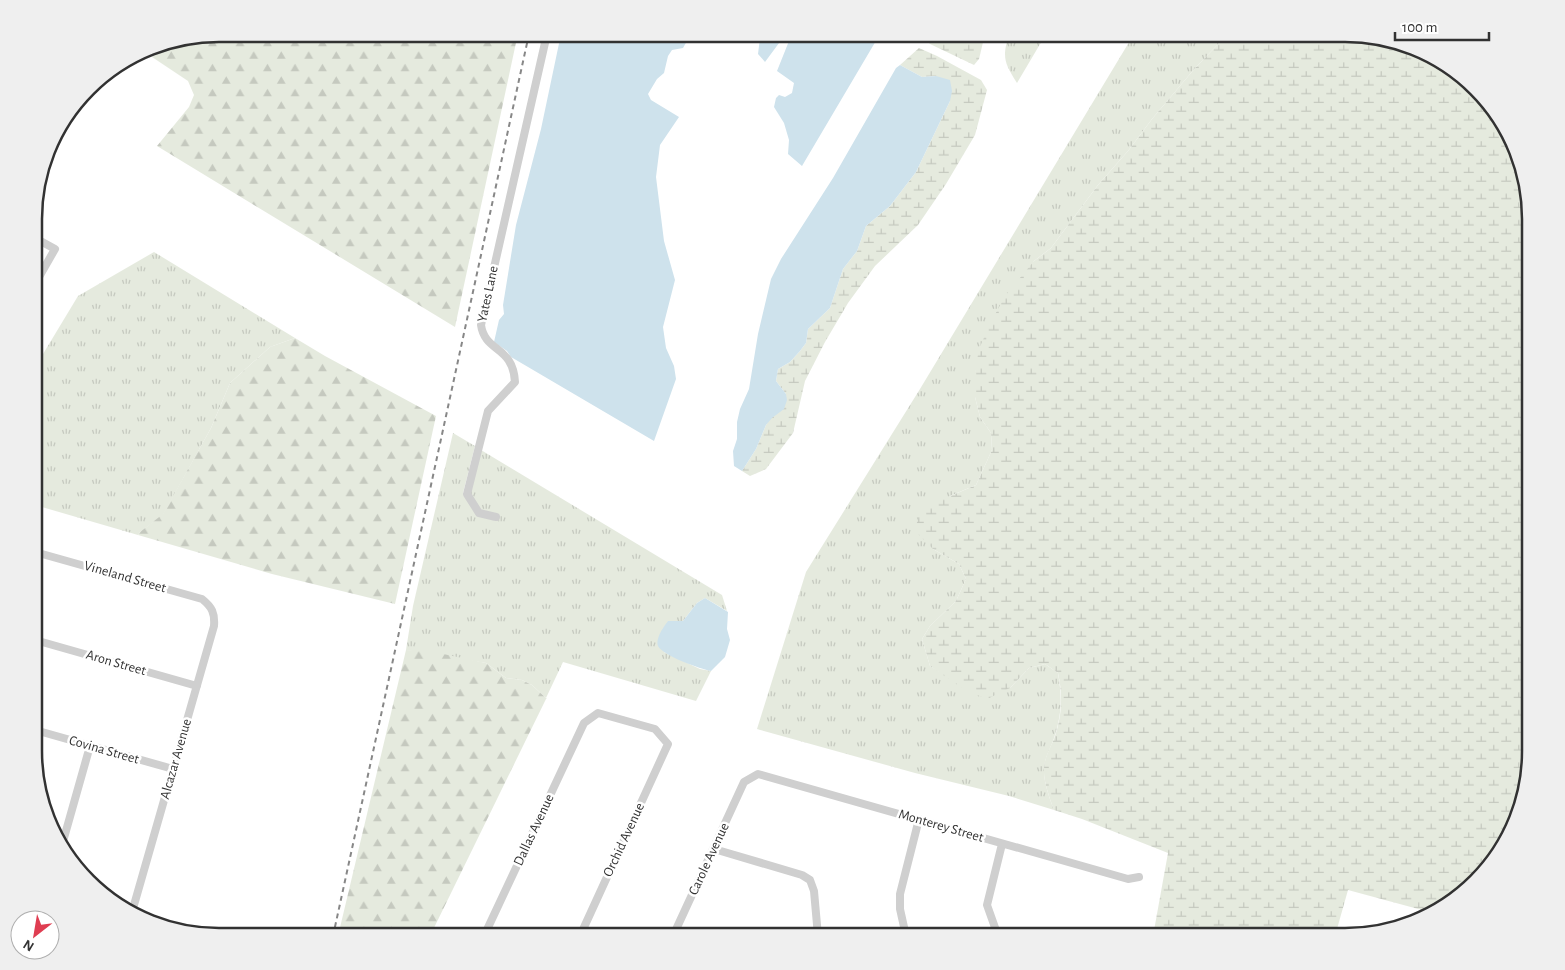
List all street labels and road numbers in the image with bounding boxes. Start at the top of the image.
street label: Yates Lane [475,265,501,323]
street label: Vineland Street [82,559,168,596]
street label: Aron Street [84,648,148,678]
street label: Alcazar Avenue [158,717,194,801]
street label: Covina Street [67,733,141,767]
street label: Dallas Avenue [511,792,557,868]
street label: Orchid Avenue [601,801,647,879]
street label: Monterey Street [897,807,986,845]
street label: Carole Avenue [686,821,732,897]

